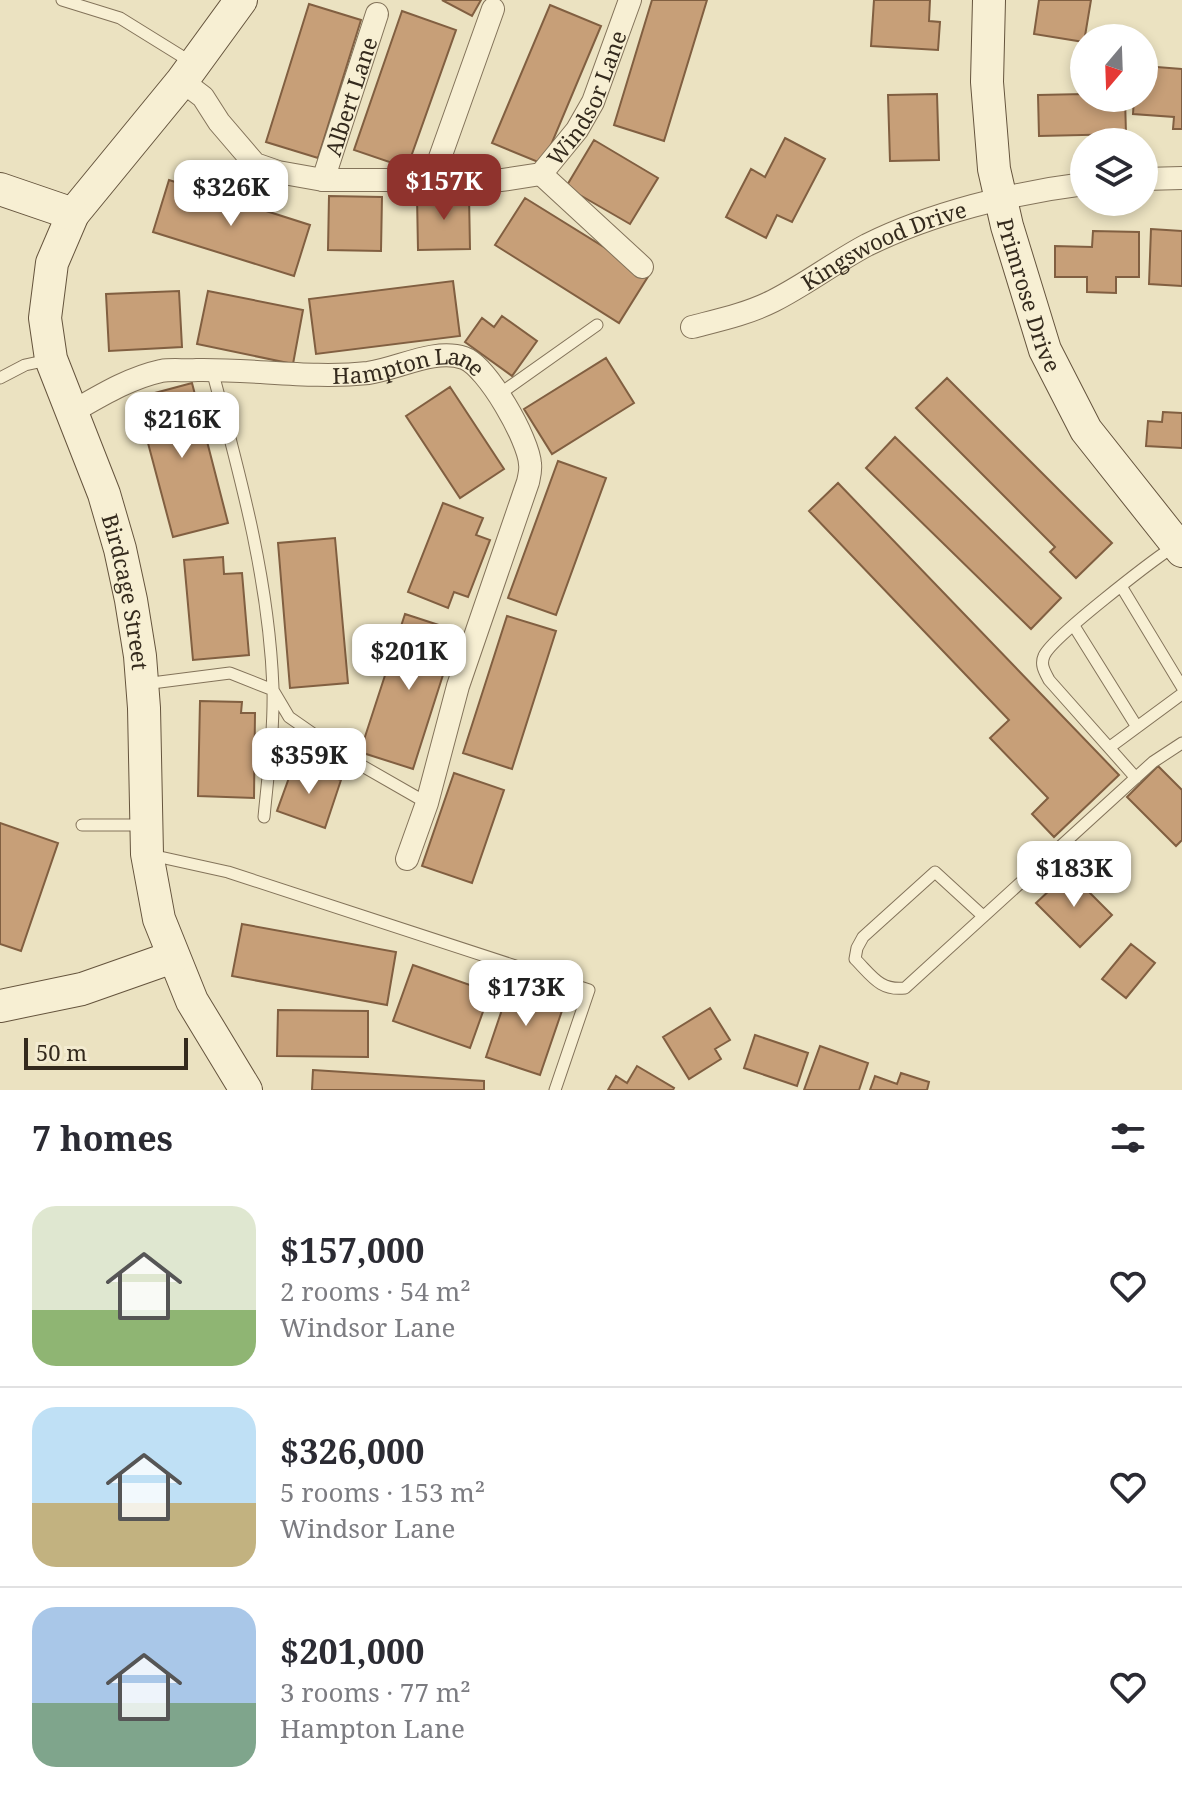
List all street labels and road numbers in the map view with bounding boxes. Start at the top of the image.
street label: Windsor Lane [539,26,633,171]
street label: Albert Lane [317,33,384,160]
street label: Kingswood Drive [795,194,970,297]
street label: Primrose Drive [991,215,1069,377]
street label: Hampton Lane [332,340,492,390]
street label: Birdcage Street [95,510,156,671]

